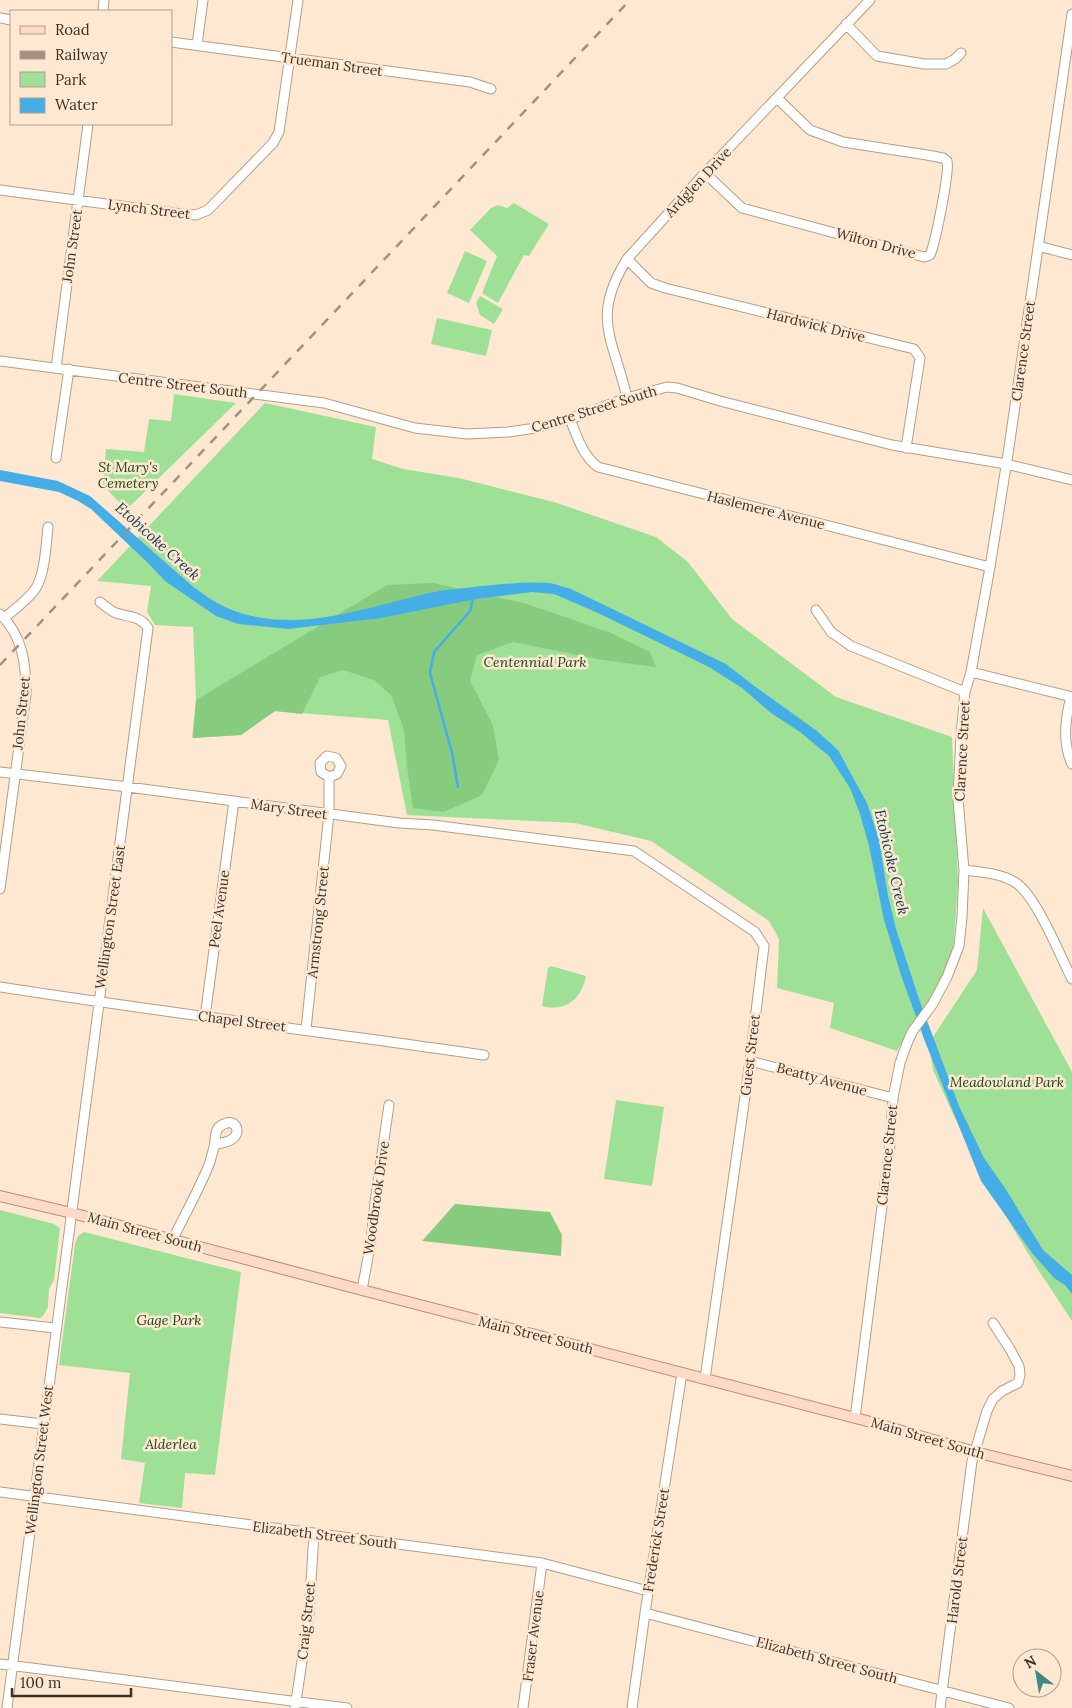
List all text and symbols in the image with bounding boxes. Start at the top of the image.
legend [10,10,172,125]
text: Road [55,20,90,39]
text: Railway [55,45,108,64]
street label: Trueman Street [280,48,385,80]
text: Park [55,70,86,89]
text: Water [55,95,98,114]
street label: Ardglen Drive [660,143,735,222]
street label: Lynch Street [107,195,192,223]
street label: John Street [58,208,86,285]
street label: Wilton Drive [834,224,918,262]
street label: Clarence Street [1007,299,1039,402]
street label: Hardwick Drive [765,304,868,346]
street label: Centre Street South [117,368,249,402]
street label: Centre Street South [529,381,659,437]
park label: St Mary's Cemetery [98,458,158,492]
street label: Haslemere Avenue [705,487,827,533]
water label: Etobicoke Creek [112,498,205,584]
park label: Centennial Park [483,653,587,671]
street label: John Street [8,675,34,752]
street label: Clarence Street [950,699,974,802]
street label: Mary Street [250,795,329,823]
water label: Etobicoke Creek [871,807,913,917]
street label: Wellington Street East [91,843,129,990]
street label: Armstrong Street [303,864,333,980]
street label: Peel Avenue [205,868,233,949]
street label: Chapel Street [197,1007,288,1035]
street label: Guest Street [736,1013,764,1097]
street label: Beatty Avenue [775,1058,870,1100]
park label: Meadowland Park [950,1073,1064,1091]
street label: Clarence Street [873,1103,901,1206]
street label: Woodbrook Drive [359,1139,393,1256]
street label: Main Street South [86,1208,204,1256]
park label: Gage Park [136,1311,202,1329]
street label: Main Street South [477,1312,595,1358]
street label: Wellington Street West [21,1383,57,1536]
street label: Main Street South [869,1413,987,1463]
park label: Alderlea [144,1435,197,1453]
street label: Frederick Street [639,1486,673,1593]
street label: Elizabeth Street South [252,1517,398,1553]
street label: Harold Street [943,1535,971,1625]
street label: Craig Street [293,1581,319,1661]
street label: Fraser Avenue [518,1589,548,1683]
street label: Elizabeth Street South [754,1632,900,1688]
north arrow [1012,1648,1062,1698]
text: N [1021,1651,1040,1672]
scale bar [12,1666,131,1698]
text: 100 m [20,1673,61,1692]

